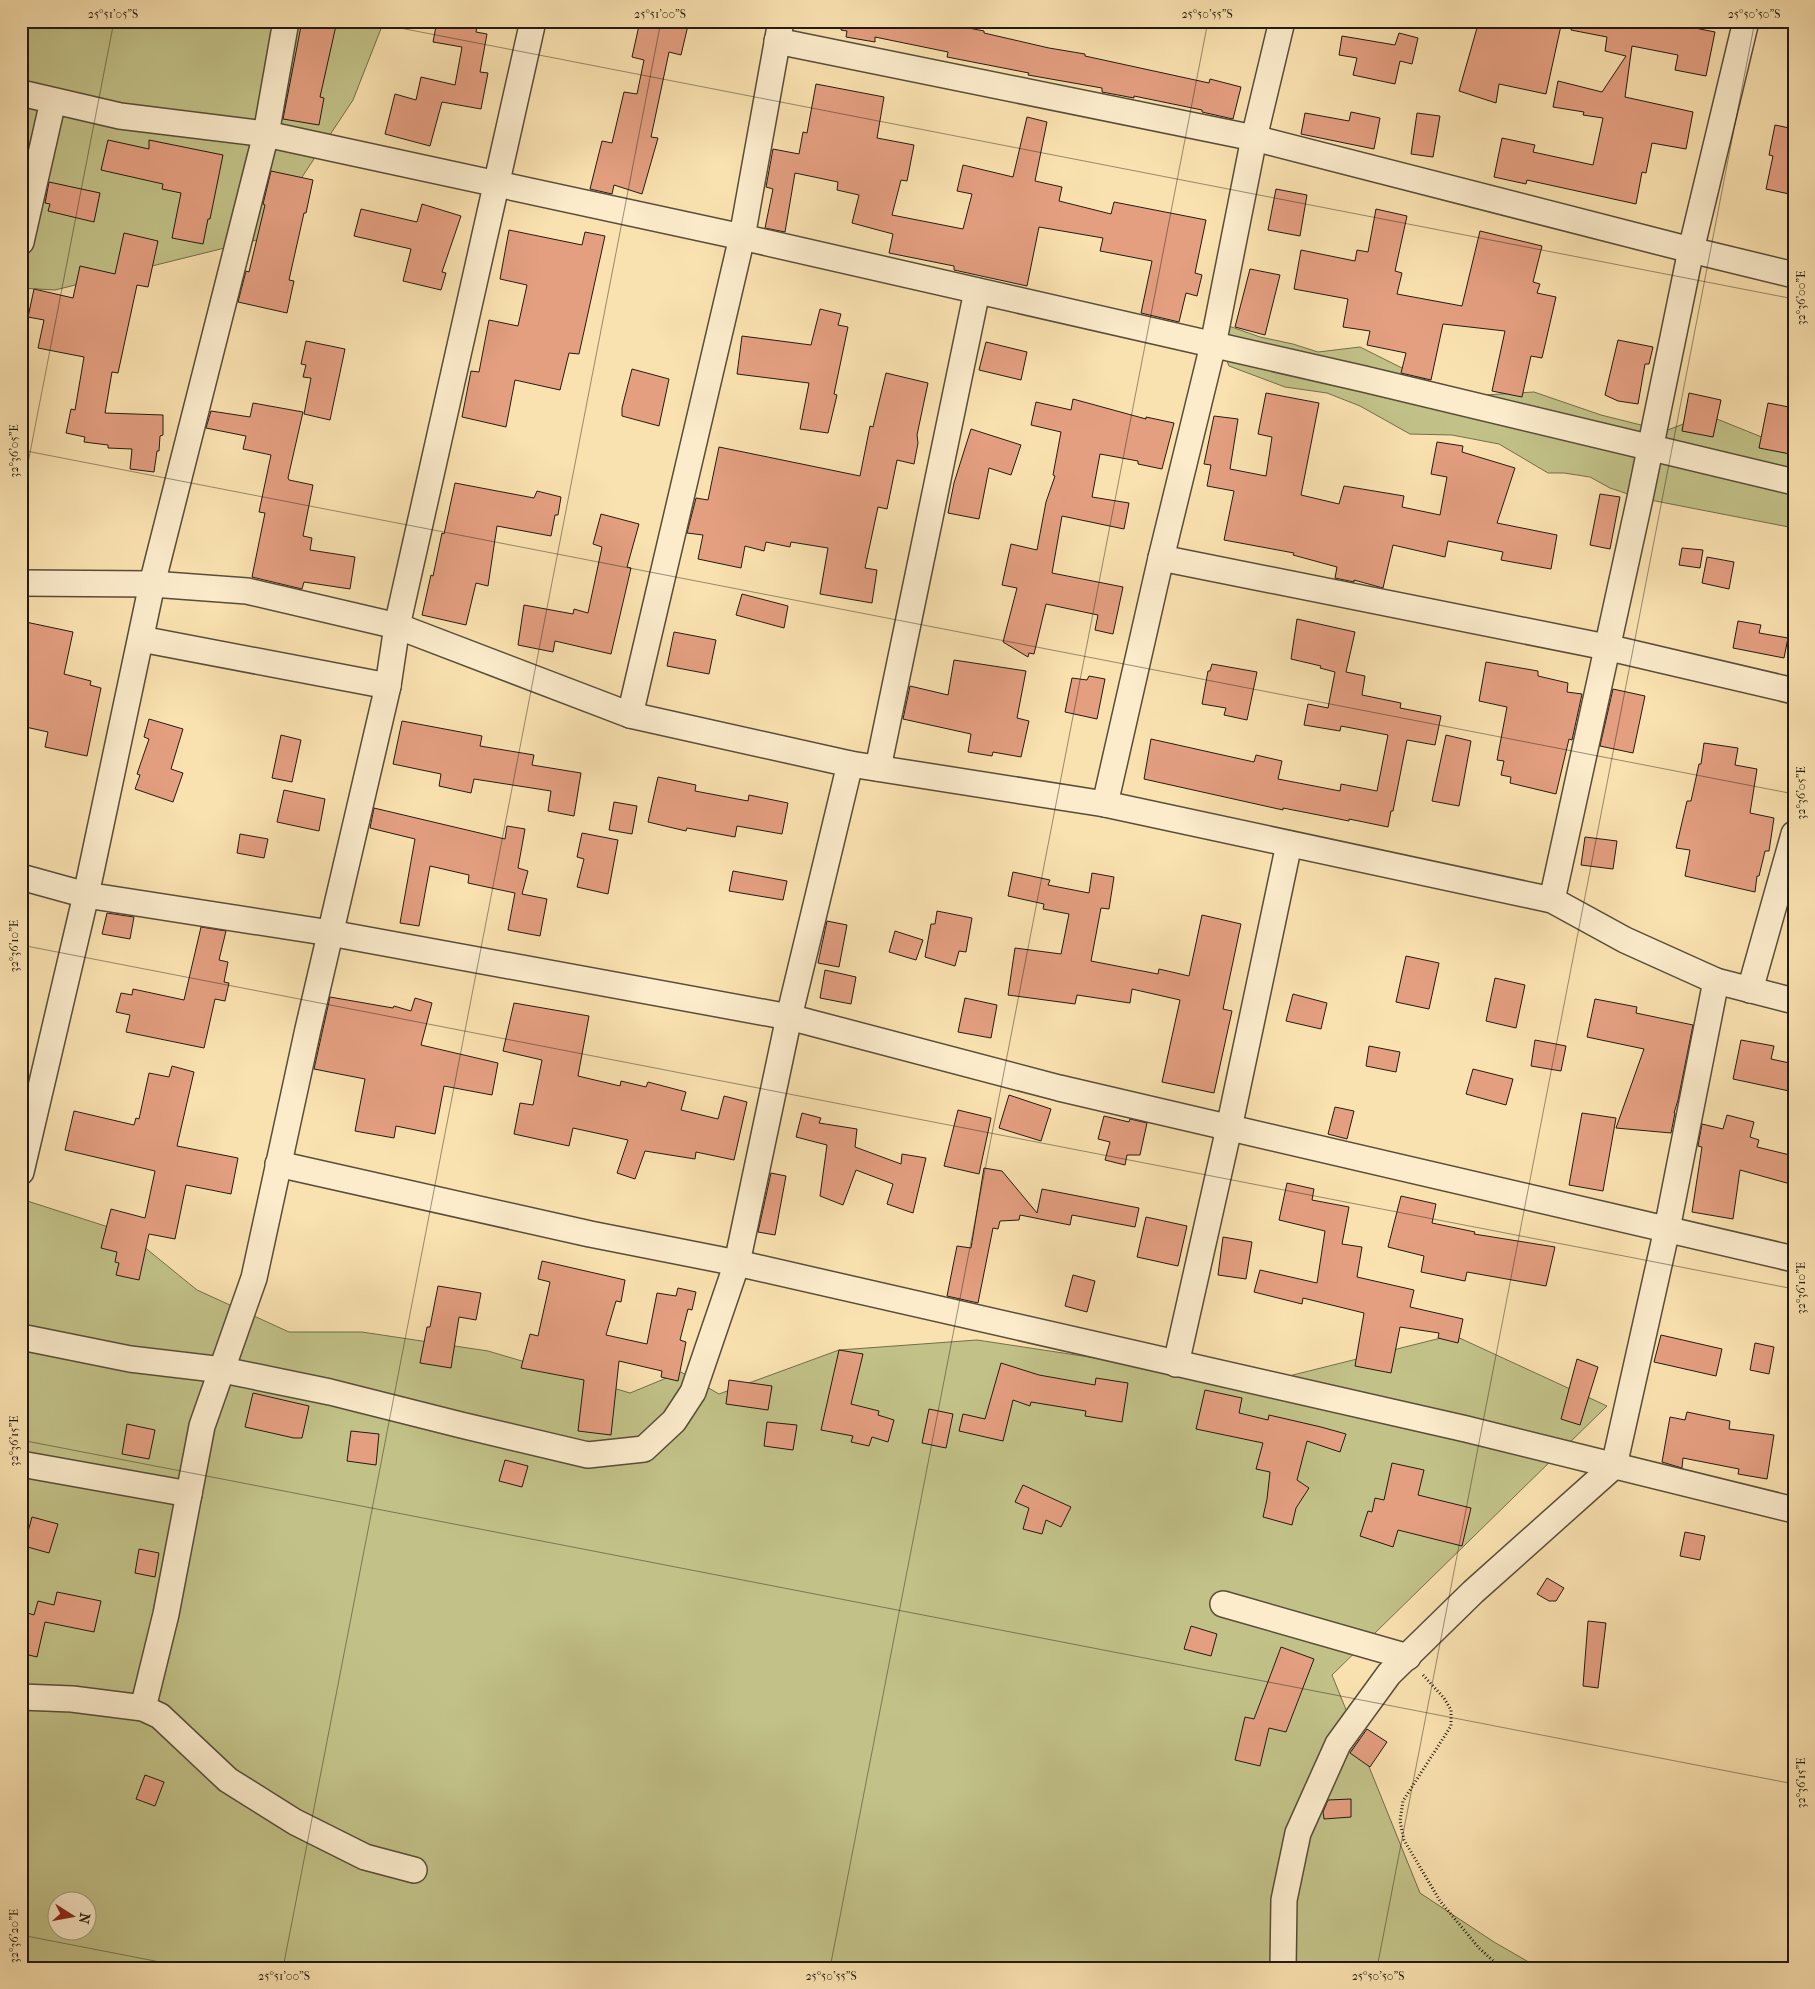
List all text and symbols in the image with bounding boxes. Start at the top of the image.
text: 25°51'05"S [88,7,138,21]
text: 25°51'00"S [634,7,686,21]
text: 25°50'55"S [1181,7,1233,21]
text: 25°50'50"S [1728,7,1780,21]
text: 32°36'00"E [1794,271,1808,325]
text: 32°36'05"E [7,424,21,478]
text: 32°36'05"E [1794,766,1808,820]
text: 32°36'10"E [7,920,21,972]
text: 32°36'10"E [1794,1262,1808,1314]
text: 32°36'15"E [7,1416,21,1466]
text: 32°36'15"E [1794,1758,1808,1808]
north arrow [48,1892,98,1942]
text: 32°36'20"E [7,1909,21,1963]
text: N [75,1912,94,1926]
text: 25°51'00"S [258,1969,310,1983]
text: 25°50'55"S [805,1969,857,1983]
text: 25°50'50"S [1352,1969,1404,1983]

